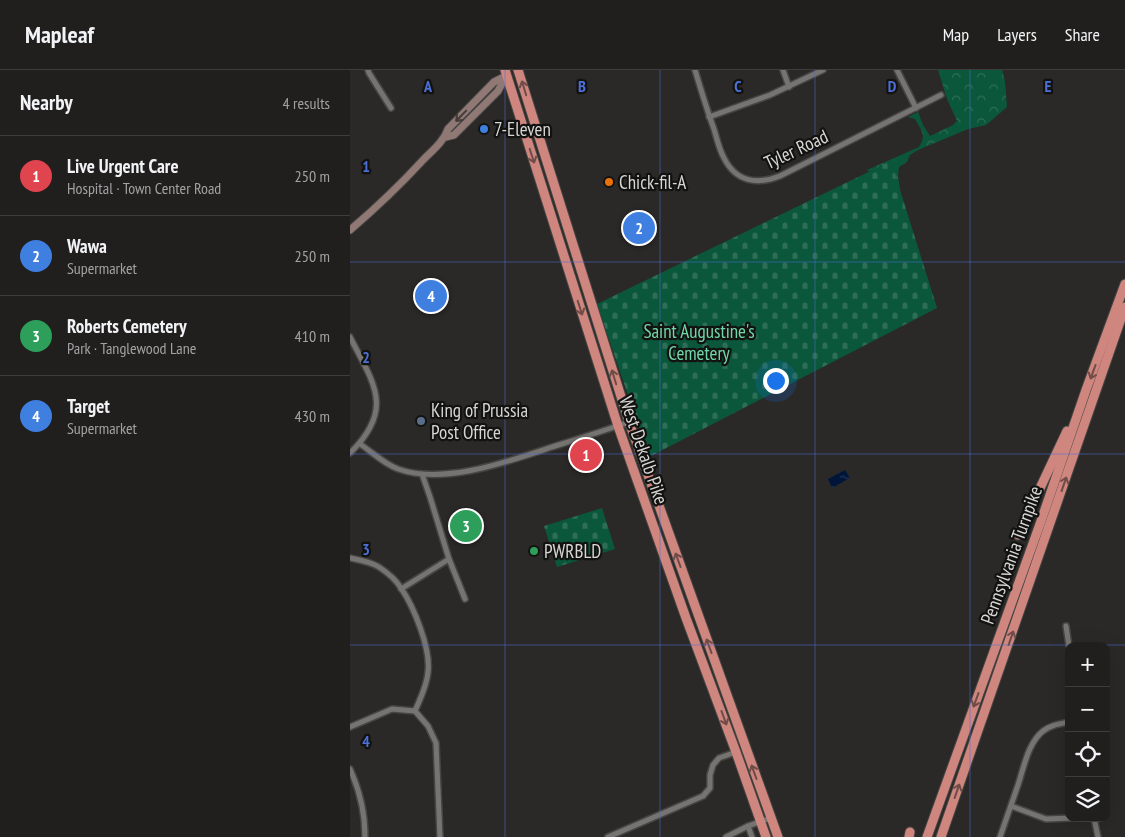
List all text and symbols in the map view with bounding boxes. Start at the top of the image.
text: Mapleaf [25,19,94,50]
text: Map [943,23,969,46]
text: Layers [997,23,1037,46]
text: Share [1065,23,1100,46]
text: A [423,76,433,96]
text: B [578,76,586,96]
text: C [734,76,742,96]
text: D [888,76,897,96]
text: E [1045,76,1052,96]
one-way arrow [519,80,528,96]
text: Nearby [20,89,73,116]
text: 4 results [283,93,330,113]
one-way arrow [455,110,467,122]
place label: 7-Eleven [494,117,551,141]
marker: 7-Eleven [478,123,490,135]
street label: Tyler Road [760,124,832,174]
one-way arrow [527,147,537,163]
text: Live Urgent Care [67,154,179,178]
text: 1 [362,156,370,176]
text: 1 [32,166,40,186]
text: 250 m [295,166,330,186]
place label: Chick-fil-A [619,170,686,194]
marker: Chick-fil-A [603,176,615,188]
text: Hospital · Town Center Road [67,178,221,198]
pin: 2 [623,209,655,247]
text: Wawa [67,234,107,258]
text: 2 [32,246,40,266]
text: 250 m [295,246,330,266]
text: Supermarket [67,258,137,278]
pin: 4 [415,277,447,315]
one-way arrow [575,300,585,316]
text: Roberts Cemetery [67,314,187,338]
park label: Saint Augustine's Cemetery [643,319,755,365]
text: 3 [32,326,40,346]
text: 410 m [295,326,330,346]
text: Park · Tanglewood Lane [67,338,196,358]
text: 2 [362,347,370,367]
one-way arrow [1088,363,1097,379]
your location [763,368,789,394]
one-way arrow [609,369,619,385]
street label: West Dekalb Pike [614,393,674,507]
text: Target [67,394,110,418]
place label: King of Prussia Post Office [431,398,528,444]
text: 4 [32,406,40,426]
text: 430 m [295,406,330,426]
marker: King of Prussia Post Office [415,415,427,427]
text: Supermarket [67,418,137,438]
pin: 1 [570,436,602,474]
one-way arrow [1060,477,1069,492]
street label: Pennsylvania Turnpike [975,483,1047,627]
pin: 3 [450,507,482,545]
text: 3 [362,539,370,559]
place label: PWRBLD [544,539,601,563]
marker: PWRBLD [528,545,540,557]
one-way arrow [673,553,682,568]
one-way arrow [1007,630,1016,646]
one-way arrow [704,639,713,654]
map controls [1065,642,1110,822]
button: + [1065,642,1110,687]
button: − [1065,687,1110,732]
one-way arrow [971,692,980,707]
one-way arrow [720,710,729,725]
text: 4 [362,731,370,751]
button: locate [1065,732,1110,777]
one-way arrow [749,765,758,780]
button: layers [1065,777,1110,822]
one-way arrow [953,784,962,799]

